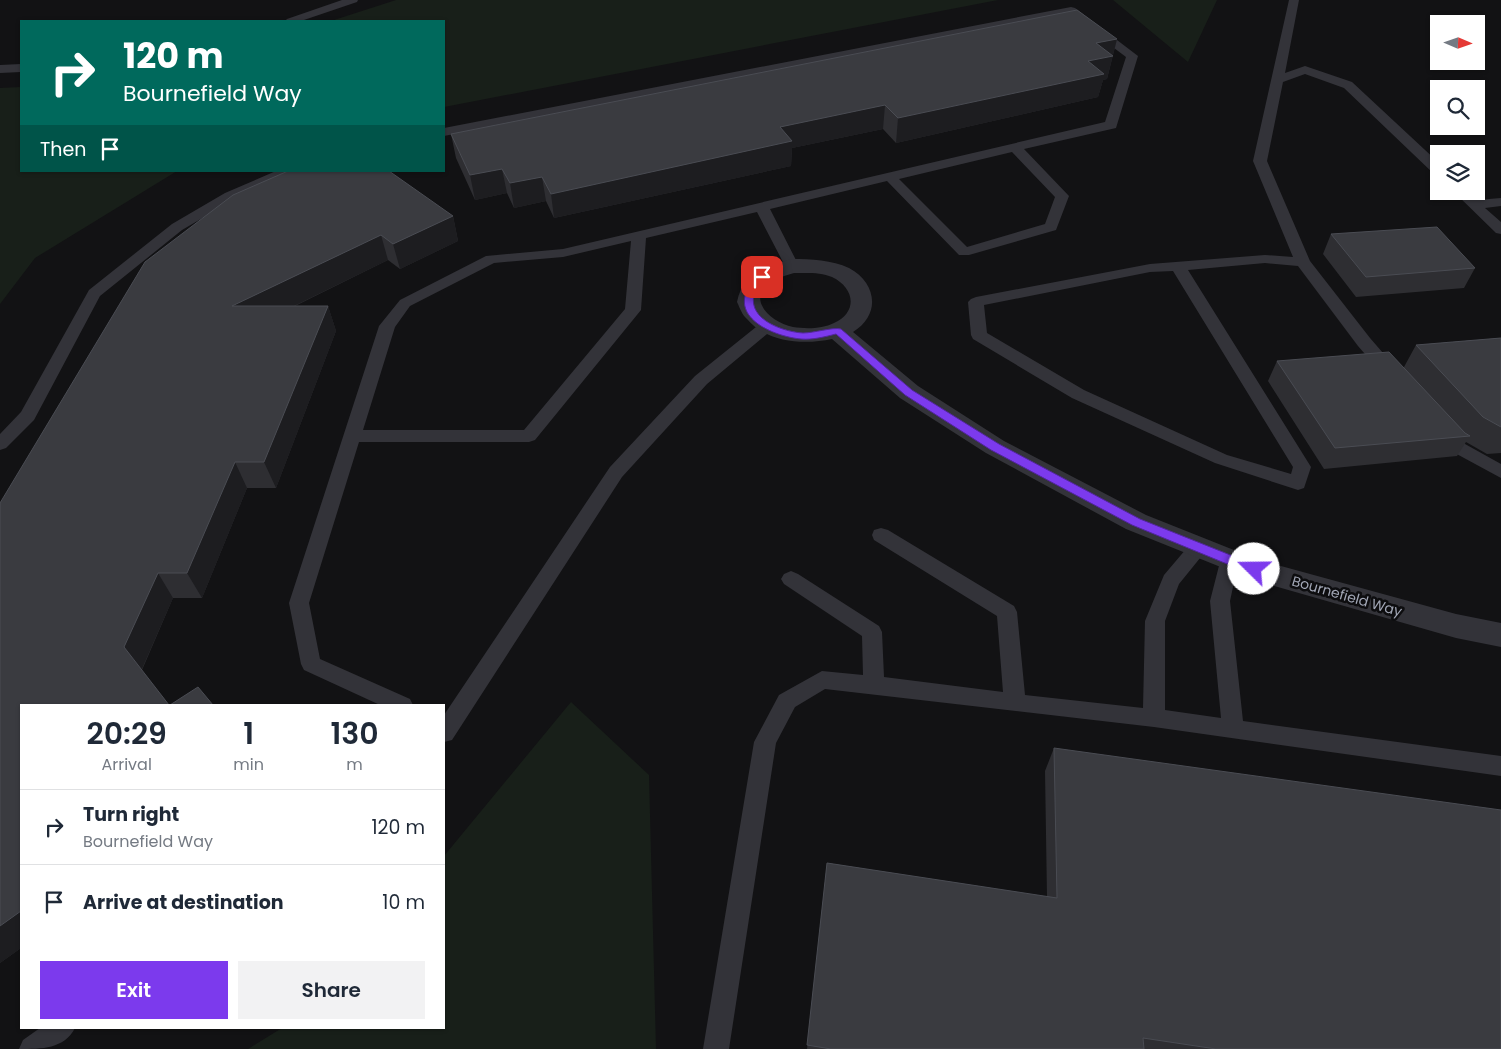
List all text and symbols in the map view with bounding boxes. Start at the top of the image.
north arrow [1430,15,1485,70]
map controls [1430,15,1485,200]
text: 120 m [123,31,223,80]
icon: right [40,40,105,105]
text: Bournefield Way [123,78,302,109]
button: search [1430,80,1485,135]
icon: arrive [96,135,124,163]
text: Then [40,136,86,163]
button: layers [1430,145,1485,200]
pin [741,256,783,298]
icon: arrive [748,263,776,291]
position arrow [1227,542,1279,594]
street label: Bournefield Way [1290,571,1405,621]
text: 20:29 [86,712,167,755]
text: 1 [243,712,254,755]
text: 130 [330,712,379,755]
text: Arrival [101,753,152,776]
text: min [233,753,264,776]
text: m [346,753,363,776]
text: Turn right [83,801,179,828]
icon: right [40,813,68,841]
text: 120 m [371,814,425,841]
text: Bournefield Way [83,830,213,853]
icon: arrive [40,888,68,916]
text: Arrive at destination [83,889,284,916]
text: 10 m [382,889,425,916]
button: Exit [40,961,228,1019]
button: Share [238,961,425,1019]

